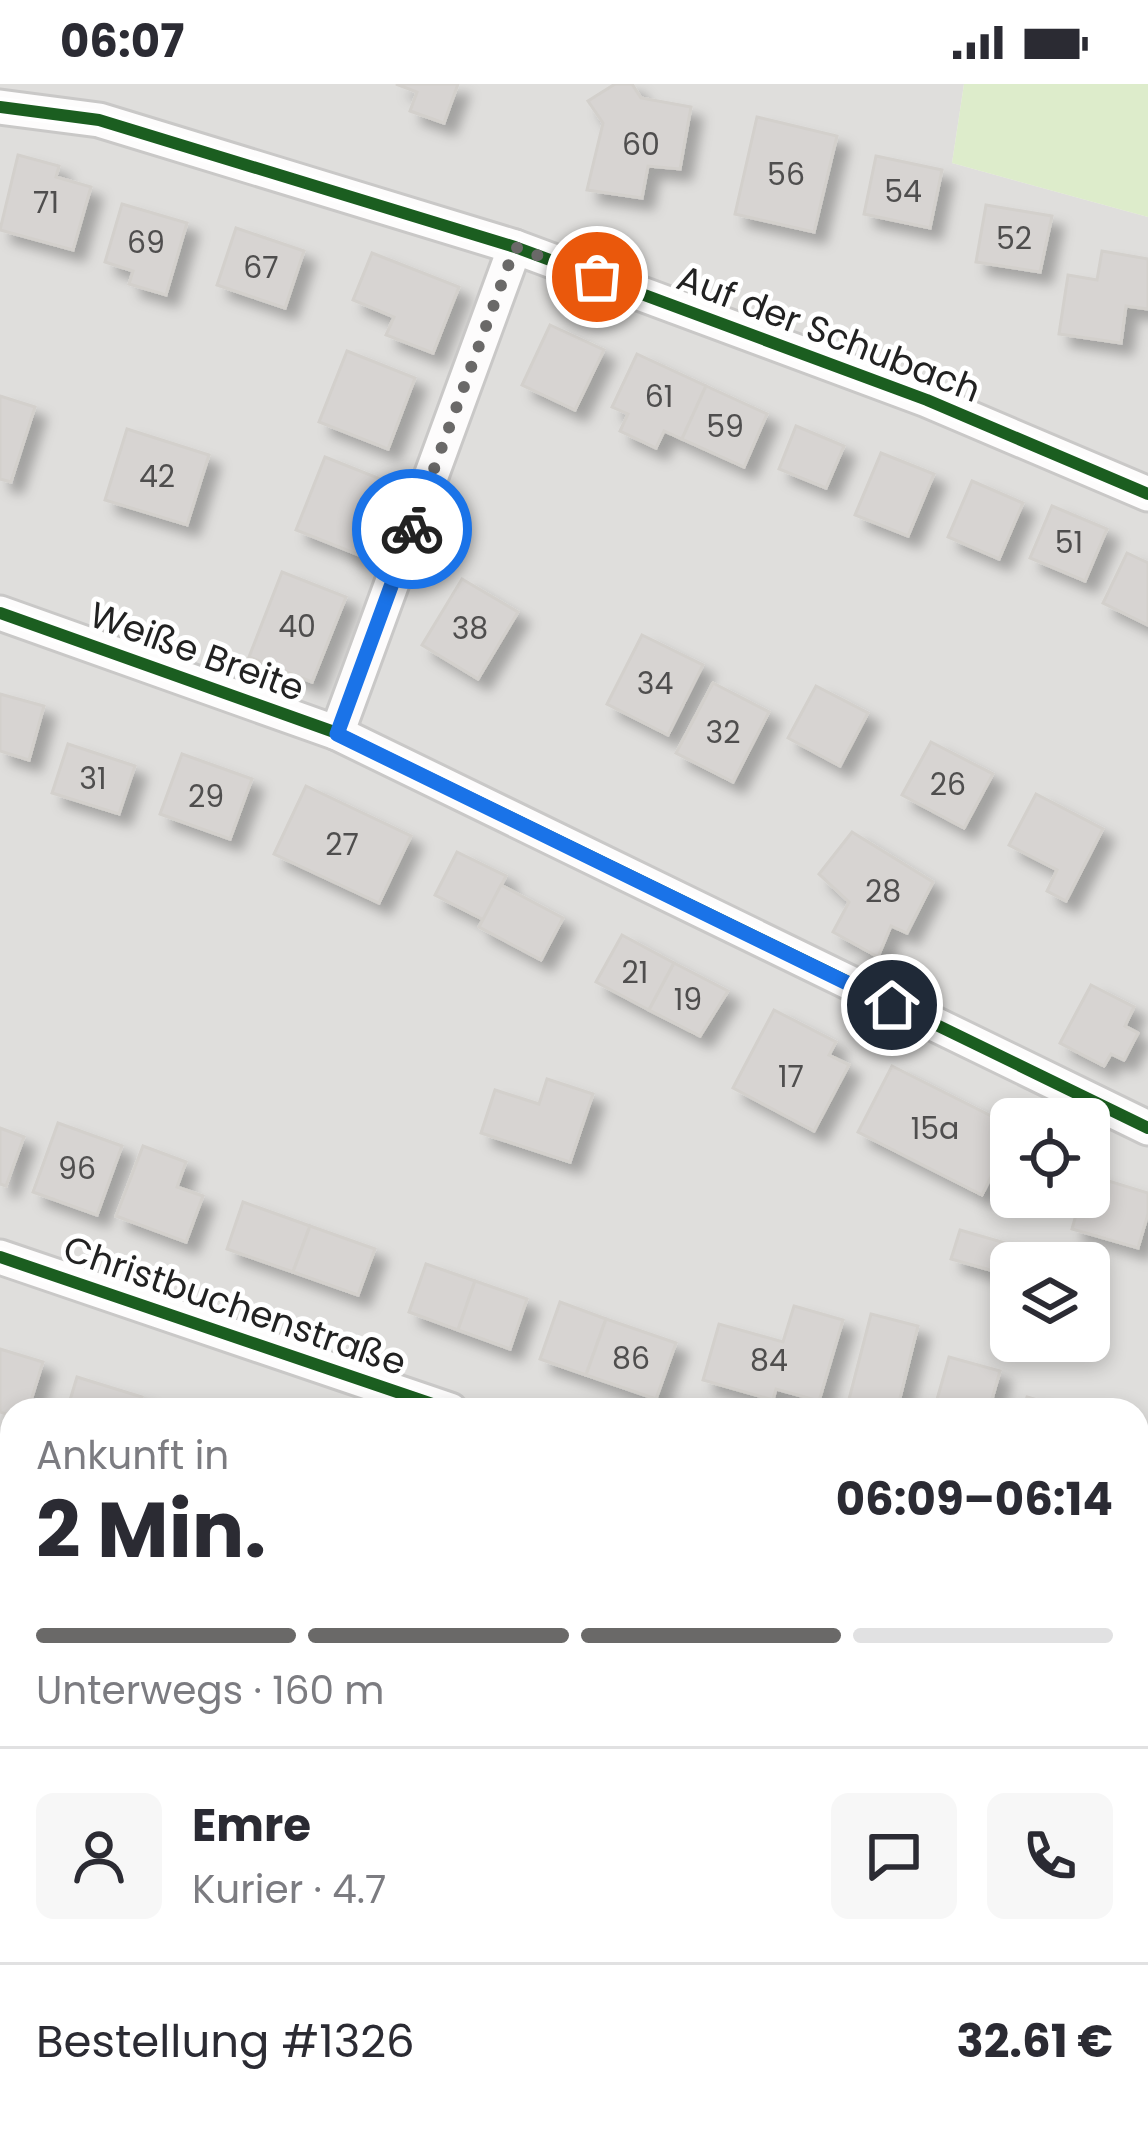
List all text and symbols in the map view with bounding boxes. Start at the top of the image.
text: 06:07 [60,10,184,73]
house number: 60 [622,123,660,166]
house number: 56 [767,153,805,196]
house number: 54 [884,170,922,213]
house number: 71 [33,181,59,224]
house number: 52 [996,217,1032,260]
house number: 69 [127,221,165,264]
pin [546,226,648,328]
icon: bag [564,244,630,310]
house number: 67 [243,246,279,289]
street label: Auf der Schubach [670,252,988,415]
house number: 61 [645,375,673,418]
house number: 59 [706,405,744,448]
house number: 42 [139,455,175,498]
courier [352,469,472,589]
icon: bike [379,496,445,562]
house number: 51 [1055,521,1083,564]
street label: Weiße Breite [82,589,311,714]
house number: 40 [278,605,316,648]
house number: 38 [452,607,488,650]
house number: 34 [637,662,673,705]
house number: 32 [706,711,740,754]
house number: 31 [79,757,107,800]
house number: 26 [930,763,966,806]
house number: 29 [188,775,224,818]
house number: 27 [325,823,359,866]
house number: 28 [865,870,901,913]
house number: 21 [622,951,648,994]
pin [841,954,943,1056]
icon: home [859,972,925,1038]
house number: 19 [674,978,702,1021]
house number: 17 [778,1055,804,1098]
map controls [990,1098,1110,1362]
button: locate [990,1098,1110,1218]
house number: 15a [911,1107,959,1150]
house number: 96 [58,1147,96,1190]
street label: Christbuchenstraße [57,1223,413,1388]
button: layers [990,1242,1110,1362]
house number: 86 [612,1337,650,1380]
house number: 84 [750,1339,788,1382]
text: Ankunft in [36,1428,229,1483]
text: 06:09–06:14 [836,1468,1113,1531]
text: 2 Min. [36,1475,266,1584]
text: Unterwegs · 160 m [36,1663,385,1718]
button: person [36,1793,162,1919]
button: chat [831,1793,957,1919]
button: phone [987,1793,1113,1919]
text: Emre [192,1794,311,1857]
text: Kurier · 4.7 [192,1862,386,1917]
text: Bestellung #1326 [36,2010,415,2073]
text: 32.61 € [956,2010,1113,2073]

